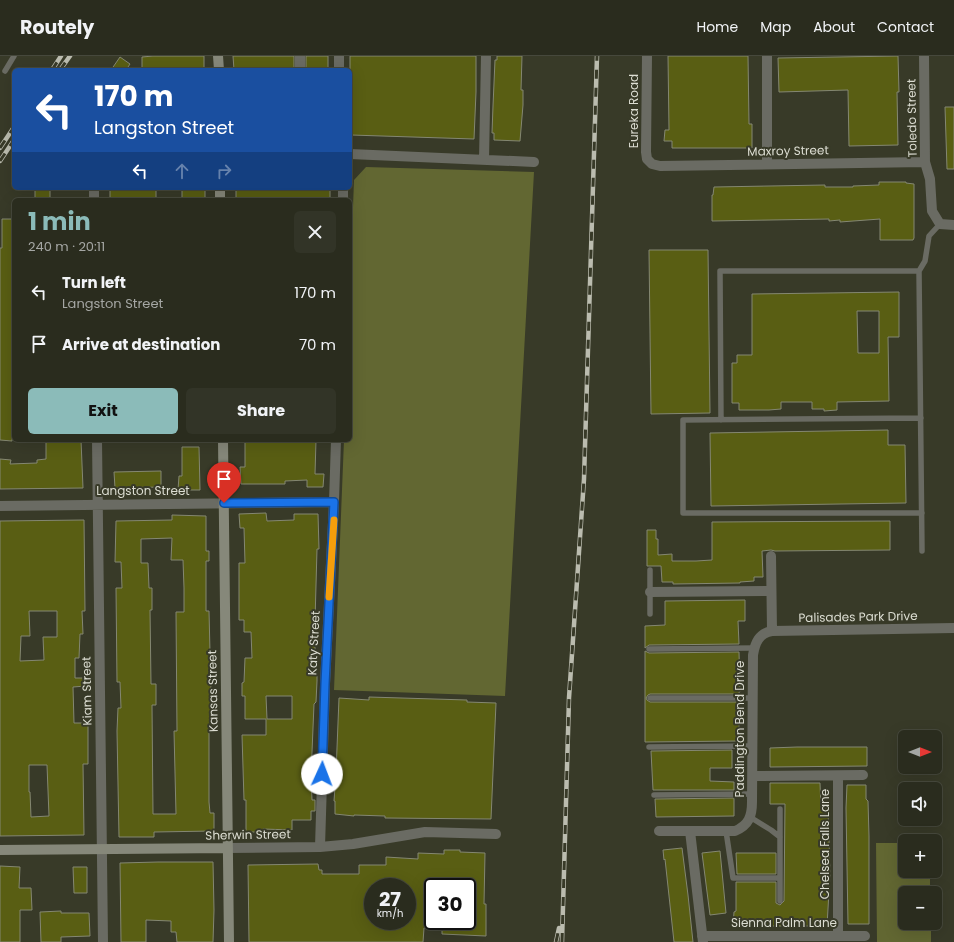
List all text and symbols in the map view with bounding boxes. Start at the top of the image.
text: Routely [20,14,94,41]
text: Home [696,17,738,37]
text: Map [760,17,791,37]
text: About [813,17,855,37]
text: Contact [877,17,934,37]
street label: Eureka Road [625,74,642,148]
text: 170 m [94,77,173,116]
street label: Toledo Street [902,79,921,158]
icon: left [28,84,80,136]
text: Langston Street [94,115,234,140]
street label: Maxroy Street [747,141,829,160]
icon: left [129,160,151,182]
icon: ahead [171,160,193,182]
icon: right [213,160,235,182]
text: 1 min [28,205,91,238]
button: close [294,211,336,253]
text: 240 m · 20:11 [28,237,105,256]
text: Turn left [62,272,126,293]
icon: left [28,281,50,303]
text: 170 m [294,282,336,303]
text: Langston Street [62,294,163,313]
icon: arrive [28,333,50,355]
text: Arrive at destination [62,334,220,355]
text: 70 m [299,334,336,355]
button: Exit [28,388,178,434]
button: Share [186,388,336,434]
pin [207,462,241,503]
icon: arrive [213,468,235,490]
street label: Langston Street [96,482,190,499]
street label: Palisades Park Drive [798,607,918,626]
street label: Katy Street [303,610,324,676]
street label: Kansas Street [203,650,222,732]
street label: Kiam Street [77,656,96,726]
street label: Paddington Bend Drive [731,661,748,797]
north arrow [898,730,942,774]
map controls [898,730,942,930]
position arrow [301,753,343,795]
button: sound [898,782,942,826]
street label: Chelsea Falls Lane [816,789,833,899]
street label: Sherwin Street [205,825,291,844]
button: + [898,834,942,878]
speed limit sign: 30 [424,878,476,930]
text: 27 [379,885,401,913]
button: − [898,886,942,930]
text: km/h [377,906,403,921]
street label: Sienna Palm Lane [731,914,837,931]

